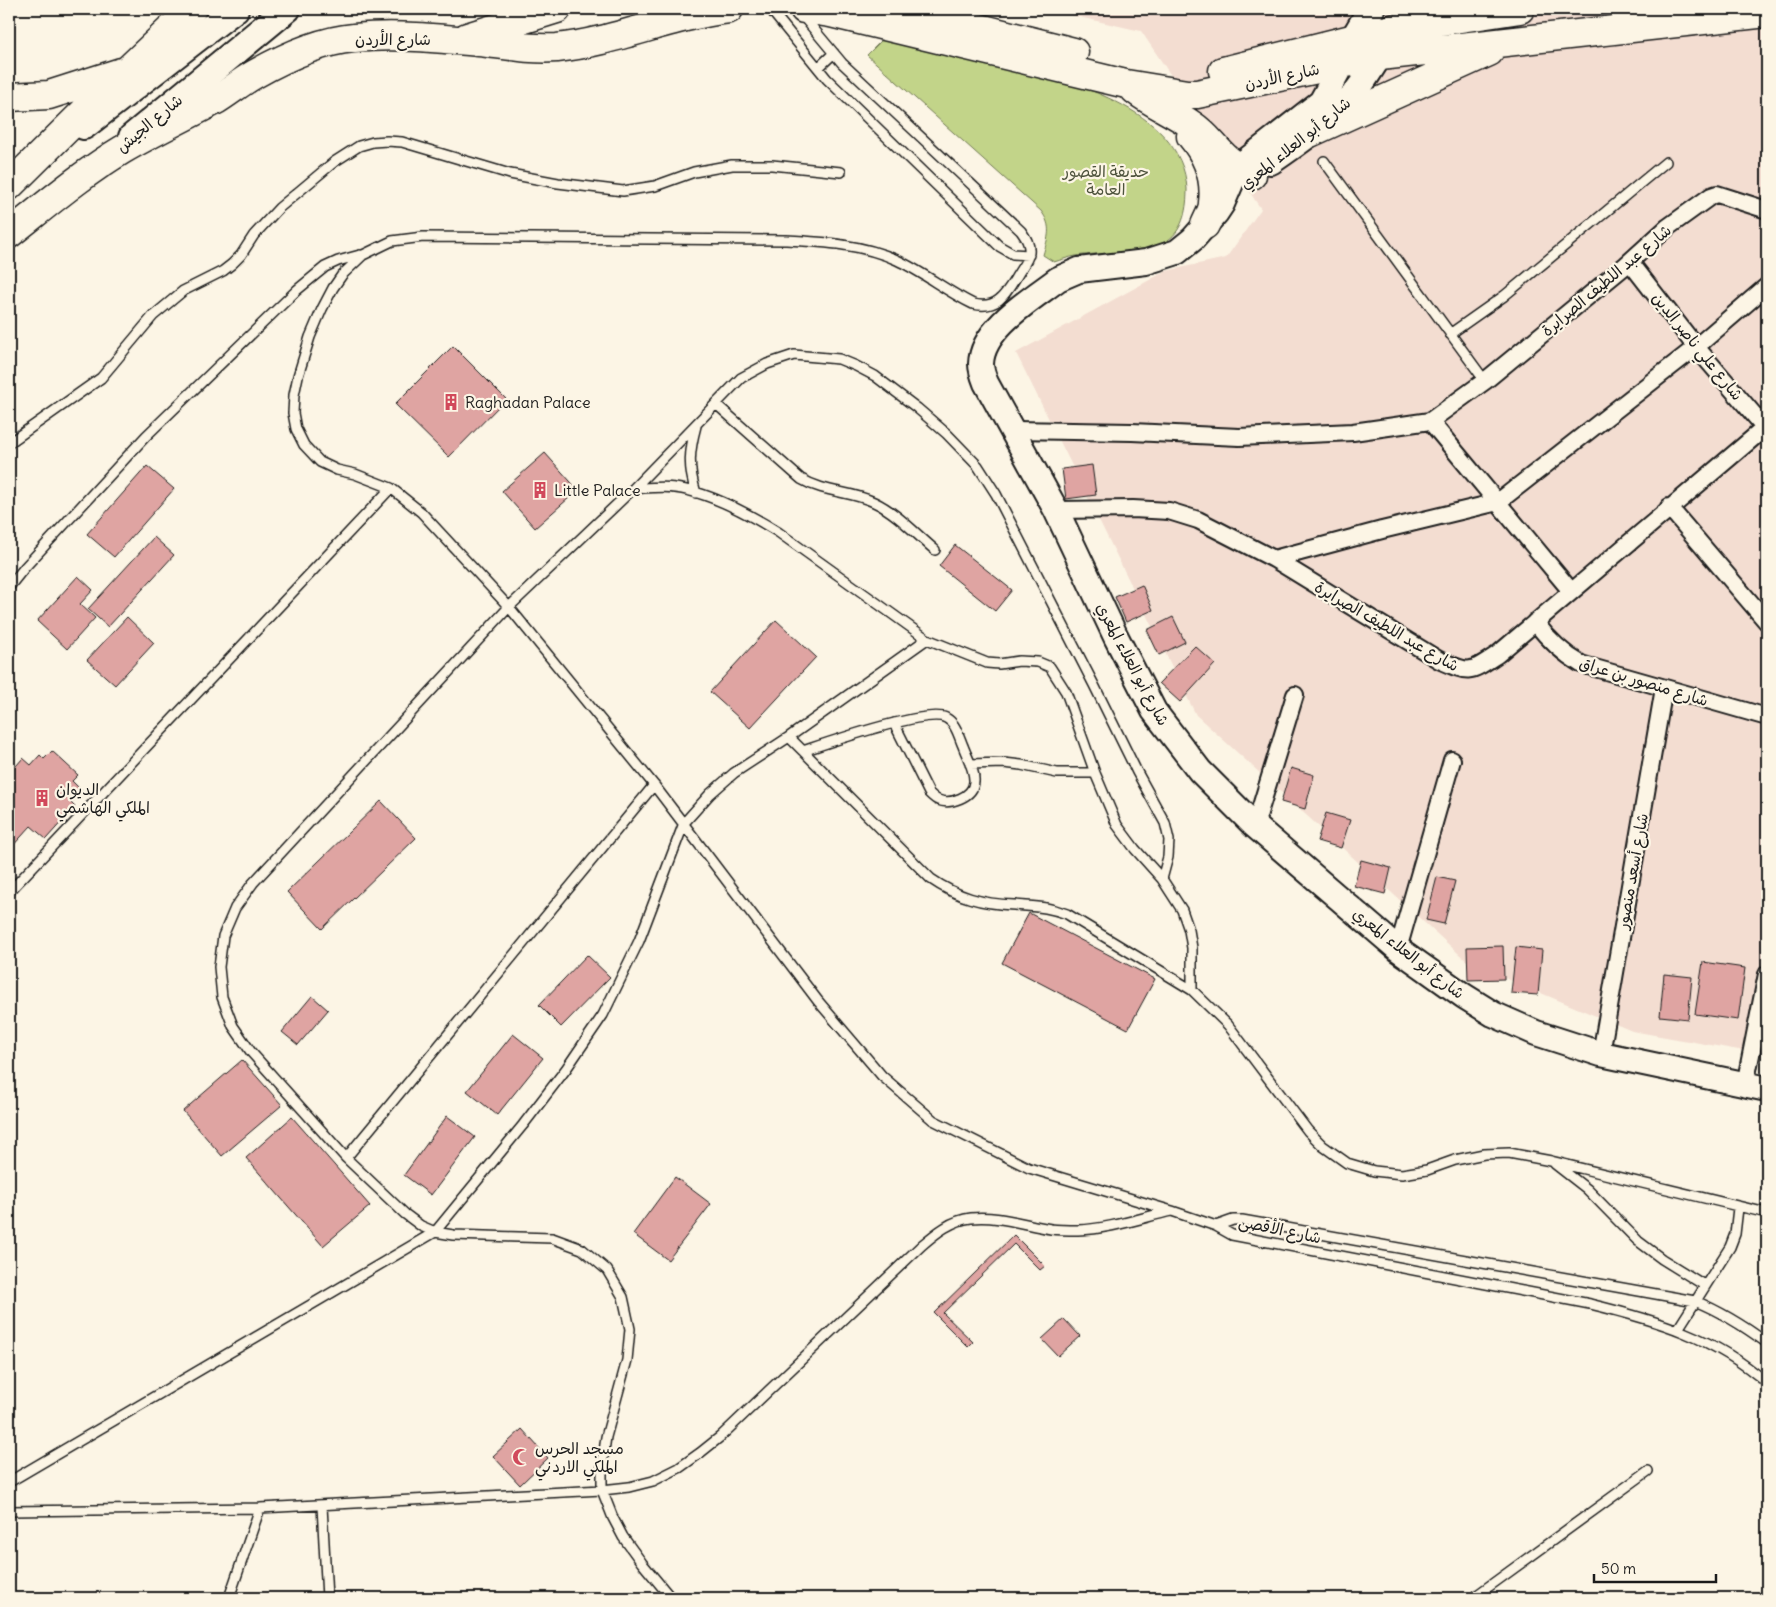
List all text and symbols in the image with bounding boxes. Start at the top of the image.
street label: شارع الأردن [355,29,431,51]
street label: شارع الأردن [1243,58,1322,96]
street label: شارع الجيش [112,89,188,158]
street label: شارع أبو العلاء المعري [1236,92,1356,195]
park label: حديقة القصور العامة [1061,161,1149,199]
street label: شارع عبد اللطيف الصرايرة [1537,220,1676,342]
street label: شارع علي ناصر الدين [1644,288,1748,407]
building icon: Raghadan Palace [441,392,461,412]
place label: Raghadan Palace [465,392,591,412]
building icon: Little Palace [530,480,550,500]
place label: Little Palace [554,480,641,500]
street label: شارع عبد اللطيف الصرايرة [1310,576,1463,677]
street label: شارع أبو العلاء المعري [1090,599,1174,730]
street label: شارع منصور بن عراق [1577,652,1711,712]
place label: الديوان الملكي الهاشمي [56,779,150,822]
building icon: الديوان الملكي الهاشمي [32,788,52,808]
street label: شارع أسعد منصور [1612,811,1654,933]
street label: شارع أبو العلاء المعري [1348,903,1469,1004]
street label: شارع الأقصى [1236,1210,1323,1249]
place label: مسجد الحرس الملكي الاردني [535,1438,624,1481]
mosque icon: مسجد الحرس الملكي الاردني [511,1447,531,1467]
scale bar [1594,1552,1716,1584]
text: 50 m [1601,1559,1636,1578]

